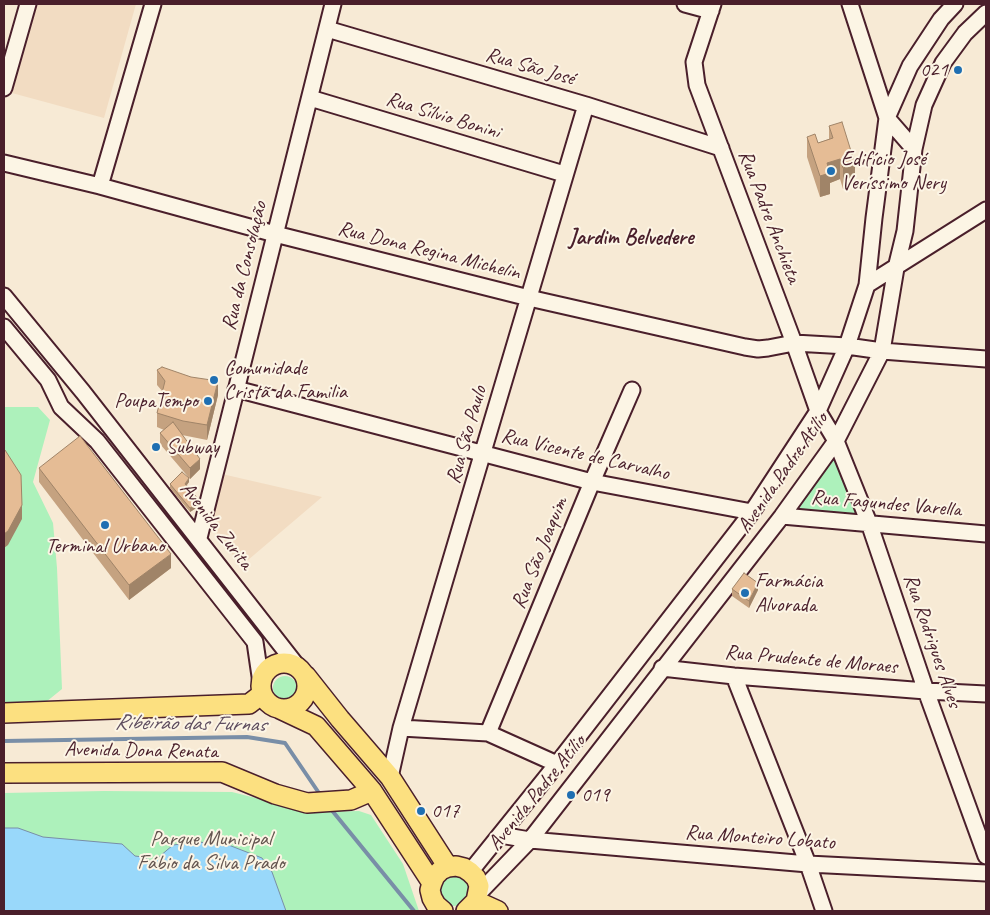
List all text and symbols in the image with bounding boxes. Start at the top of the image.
street label: Rua São José [483,42,577,92]
place label: 021 [920,57,948,83]
marker: 021 [952,64,964,76]
street label: Rua Sílvio Bonini [383,87,503,145]
place label: Edifício José Veríssimo Nery [841,146,946,196]
street label: Rua Padre Anchieta [732,147,806,287]
marker: Edifício José Veríssimo Nery [825,165,837,177]
street label: Rua da Consolação [217,199,273,333]
street label: Rua Dona Regina Michelin [335,216,523,286]
district label: Jardim Belvedere [569,225,693,251]
place label: Comunidade Cristã da Familia [224,355,347,405]
marker: Comunidade Cristã da Familia [208,374,220,386]
street label: Rua São Paulo [441,383,493,487]
place label: PoupaTempo [114,388,198,414]
marker: PoupaTempo [202,395,214,407]
street label: Avenida Padre Atílio [732,408,834,538]
street label: Rua Vicente de Carvalho [499,423,671,487]
place label: Subway [166,434,219,460]
marker: Subway [150,441,162,453]
street label: Avenida Zurita [174,477,258,575]
street label: Rua Fagundes Varella [810,485,962,523]
street label: Rua São Joaquim [506,493,574,613]
marker: Terminal Urbano [99,519,111,531]
place label: Terminal Urbano [46,533,164,559]
place label: Farmácia Alvorada [755,568,822,618]
street label: Rua Rodrigues Alves [897,571,967,711]
marker: Farmácia Alvorada [739,587,751,599]
street label: Rua Prudente de Moraes [724,640,898,680]
water label: Ribeirão das Furnas [115,709,265,739]
street label: Avenida Padre Atílio [483,730,591,856]
street label: Avenida Dona Renata [64,737,218,765]
place label: 019 [581,782,609,808]
marker: 019 [565,789,577,801]
place label: 017 [431,798,459,824]
marker: 017 [415,805,427,817]
street label: Rua Monteiro Lobato [684,820,836,856]
park label: Parque Municipal Fábio da Silva Prado [137,826,285,876]

